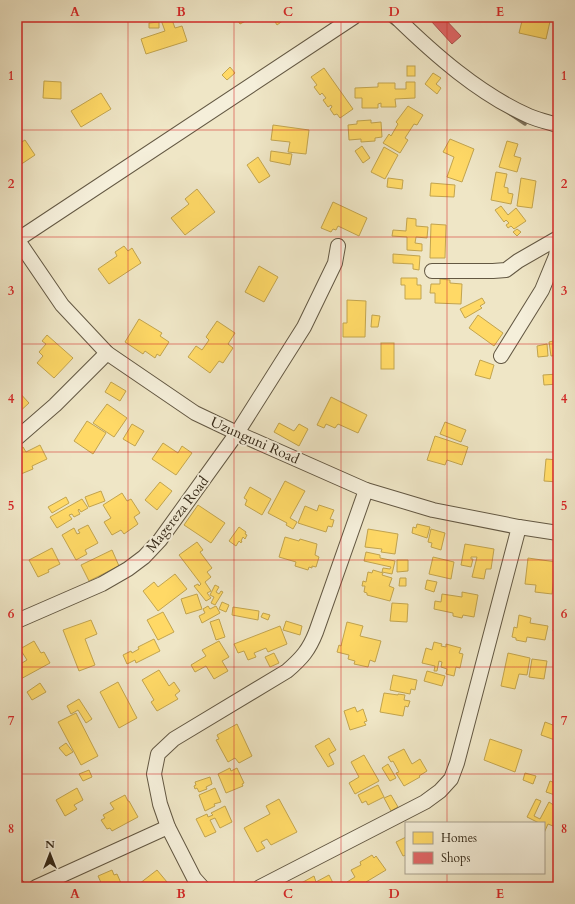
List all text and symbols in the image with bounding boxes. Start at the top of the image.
text: A [70,3,80,21]
text: B [176,3,186,21]
text: C [283,3,293,21]
text: D [388,3,400,21]
text: E [496,3,504,21]
text: 1 [8,67,14,85]
text: 1 [561,67,567,85]
text: 2 [8,175,15,193]
text: 2 [561,175,568,193]
text: 3 [8,282,15,300]
text: 3 [561,282,568,300]
text: 4 [8,390,15,408]
text: 4 [561,390,568,408]
street label: Uzunguni Road [207,412,303,469]
street label: Magereza Road [142,472,213,556]
text: 5 [8,497,14,515]
text: 5 [561,497,567,515]
text: 6 [8,605,15,623]
text: 6 [561,605,568,623]
text: 7 [8,712,15,730]
text: 7 [561,712,568,730]
text: 8 [8,820,14,838]
text: 8 [561,820,567,838]
legend [405,822,545,874]
text: Homes [441,830,477,846]
north arrow [30,834,70,874]
text: N [45,837,55,852]
text: Shops [441,850,470,866]
text: A [70,885,80,903]
text: B [176,885,186,903]
text: C [283,885,293,903]
text: D [388,885,400,903]
text: E [496,885,504,903]

